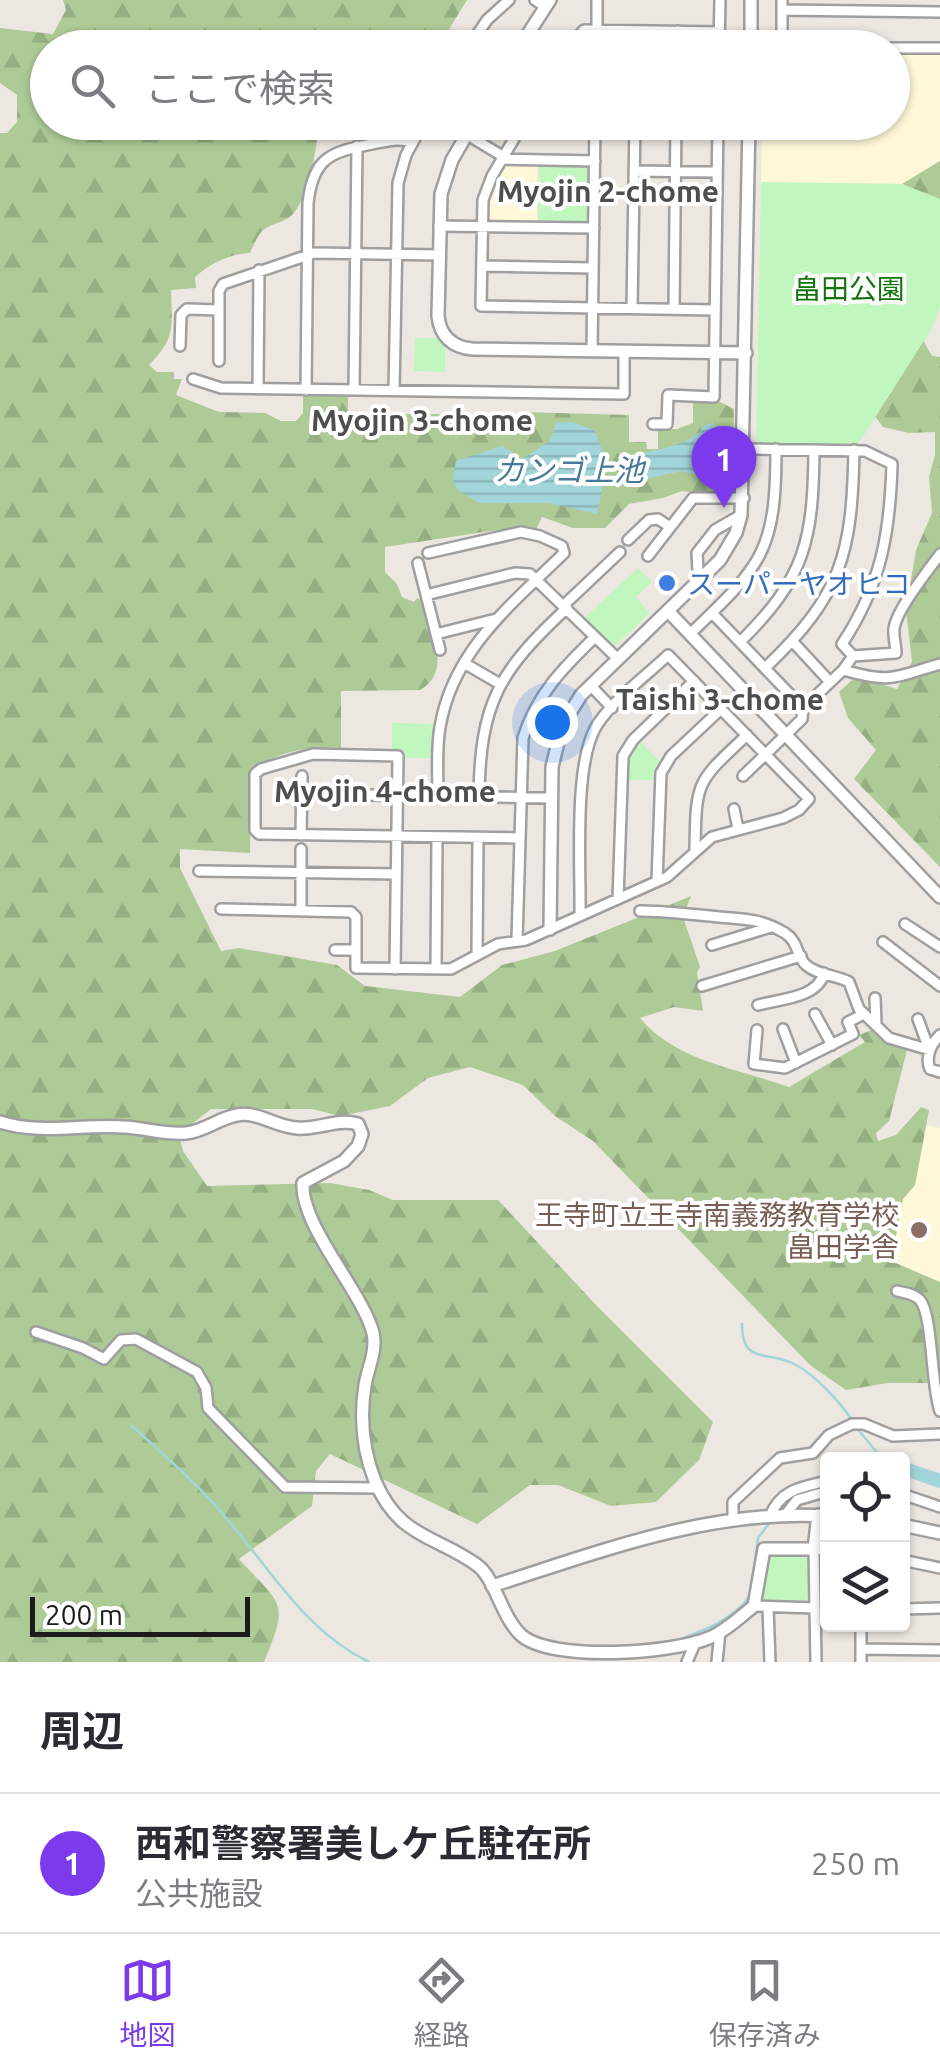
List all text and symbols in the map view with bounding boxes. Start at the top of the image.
search box [30,30,910,140]
icon: search [65,58,120,113]
text: ここで検索 [145,67,335,109]
district label: Myojin 2-chome [497,174,719,208]
park label: 畠田公園 [793,273,905,304]
district label: Myojin 3-chome [311,403,533,437]
pin: 1 [692,426,756,508]
water label: カンゴ上池 [494,453,647,487]
place label: スーパーヤオヒコ [687,568,911,599]
marker: スーパーヤオヒコ [656,572,678,594]
district label: Taishi 3-chome [616,682,824,716]
your location [527,697,578,748]
district label: Myojin 4-chome [274,774,496,808]
place label: 王寺町立王寺南義務教育学校 畠田学舎 [535,1199,899,1262]
marker: 王寺町立王寺南義務教育学校 畠田学舎 [908,1219,930,1241]
map controls [820,1452,910,1632]
button: locate [820,1452,910,1542]
button: layers [820,1542,910,1632]
scale bar [30,1592,250,1636]
text: 200 m [45,1599,123,1630]
text: 周辺 [40,1707,124,1754]
text: 西和警察署美しケ丘駐在所 [135,1822,591,1864]
text: 1 [63,1845,82,1881]
text: 250 m [811,1845,900,1881]
text: 公共施設 [135,1875,263,1911]
tab: 地図 [119,1953,175,2053]
tab: 経路 [414,1953,470,2053]
tab: 保存済み [709,1953,821,2053]

